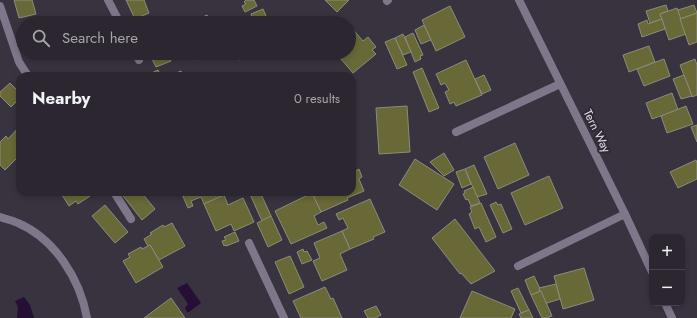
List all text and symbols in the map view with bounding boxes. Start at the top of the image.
search box [16,16,356,60]
icon: search [30,27,52,49]
text: Search here [62,27,138,49]
text: Nearby [32,86,90,110]
text: 0 results [294,89,340,108]
street label: Tern Way [579,106,616,156]
map controls [649,234,685,306]
button: + [649,234,685,270]
button: − [649,270,685,306]

